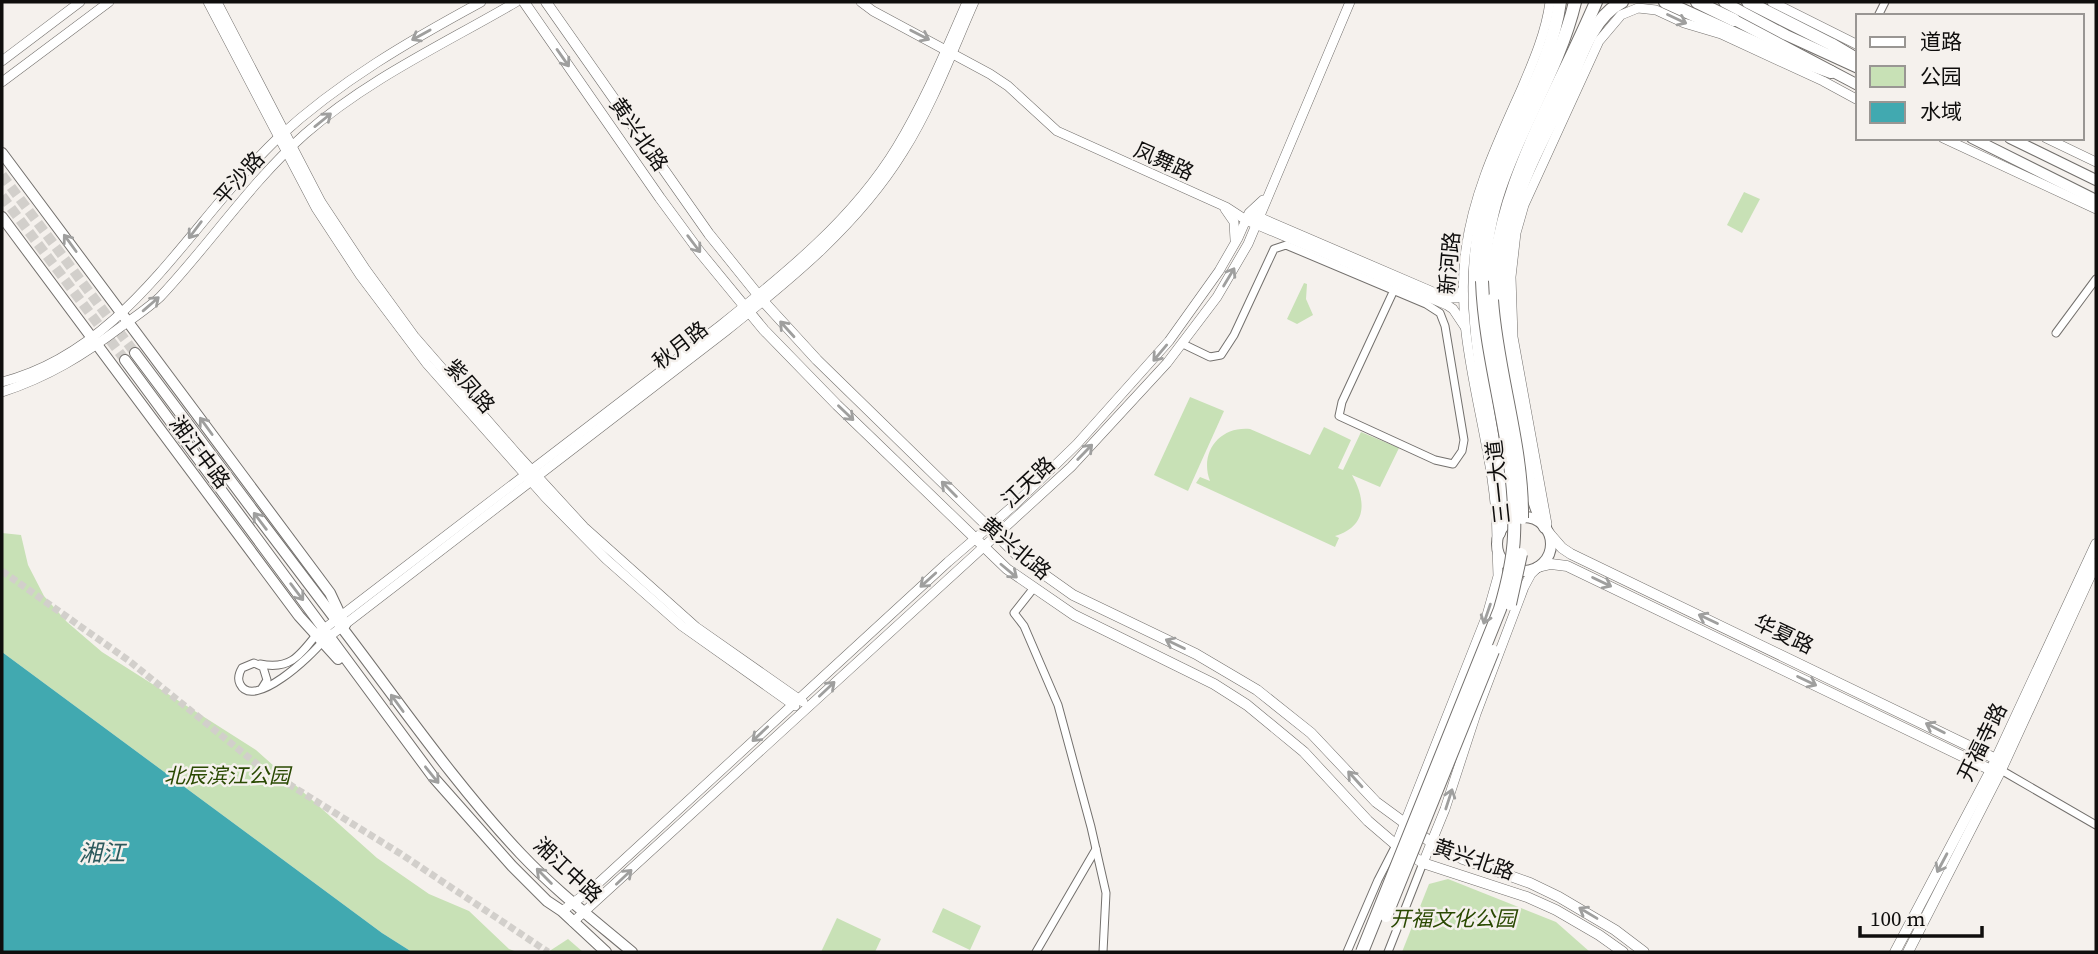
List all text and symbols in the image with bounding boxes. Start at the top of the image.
one-way arrow [1666,13,1687,27]
legend [1856,14,2084,140]
text: 道路 [1920,27,1962,56]
one-way arrow [411,29,432,42]
one-way arrow [909,29,930,43]
one-way arrow [556,48,570,67]
text: 公园 [1920,62,1962,91]
street label: 黄兴北路 [603,91,675,177]
text: 水域 [1920,97,1962,126]
one-way arrow [314,112,332,127]
street label: 凤舞路 [1129,135,1199,187]
street label: 平沙路 [207,145,271,211]
one-way arrow [188,221,203,239]
street label: 新河路 [1432,230,1466,296]
one-way arrow [63,234,78,253]
one-way arrow [687,234,702,253]
one-way arrow [1223,268,1237,288]
one-way arrow [142,296,160,312]
street label: 秋月路 [646,314,714,376]
one-way arrow [779,320,795,338]
one-way arrow [1152,343,1168,361]
street label: 紫凤路 [438,353,502,419]
one-way arrow [837,405,854,422]
street label: 湘江中路 [163,410,237,494]
one-way arrow [199,416,214,435]
street label: 三一大道 [1479,439,1517,525]
one-way arrow [1076,444,1093,461]
street label: 江天路 [995,450,1061,514]
one-way arrow [941,481,958,498]
street label: 黄兴北路 [975,510,1057,586]
one-way arrow [253,512,267,531]
one-way arrow [1000,563,1018,579]
one-way arrow [920,572,937,589]
one-way arrow [1591,576,1612,590]
one-way arrow [290,582,304,601]
one-way arrow [1480,602,1492,624]
street label: 华夏路 [1749,608,1819,660]
one-way arrow [1698,612,1719,625]
one-way arrow [1164,636,1185,649]
one-way arrow [1796,675,1817,688]
one-way arrow [818,681,836,697]
one-way arrow [389,694,404,713]
street label: 开福寺路 [1951,698,2013,786]
one-way arrow [1925,721,1946,735]
one-way arrow [752,725,769,742]
park label: 北辰滨江公园 [164,761,293,790]
one-way arrow [424,765,439,784]
one-way arrow [1346,771,1363,788]
one-way arrow [1443,788,1456,810]
street label: 湘江中路 [527,831,609,909]
street label: 黄兴北路 [1430,832,1518,886]
water label: 湘江 [79,837,128,869]
one-way arrow [1935,852,1948,873]
one-way arrow [535,868,552,885]
one-way arrow [615,868,632,885]
scale bar [1860,894,1982,938]
park label: 开福文化公园 [1390,904,1519,933]
text: 100 m [1870,904,1925,933]
one-way arrow [1579,906,1599,920]

